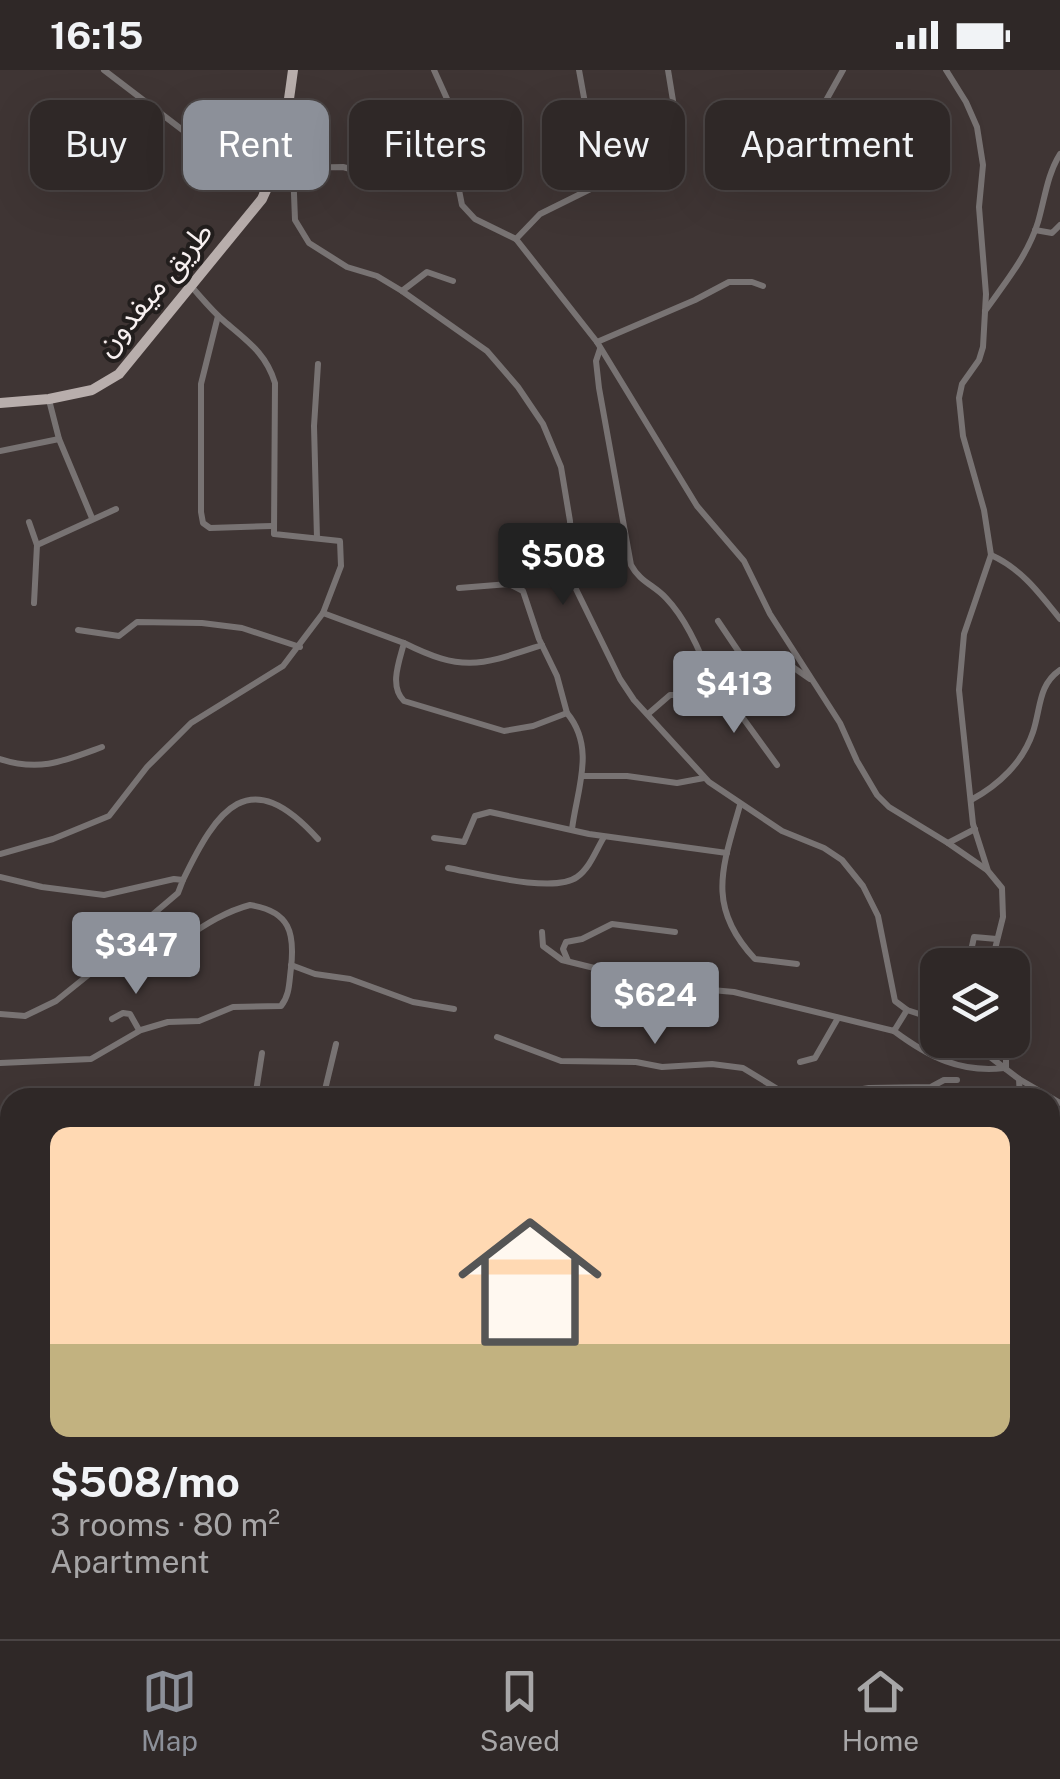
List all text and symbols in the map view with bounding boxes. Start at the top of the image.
text: 16:15 [50,13,144,58]
chip: Buy [30,100,163,190]
chip: Rent [183,100,329,190]
chip: Filters [349,100,522,190]
chip: New [542,100,685,190]
chip: Apartment [705,100,950,190]
street label: طريق ميفدون [87,214,220,363]
pin: $508 [504,523,622,608]
text: $508 [520,537,606,574]
pin: $413 [675,651,793,736]
text: $413 [695,665,773,702]
pin: $347 [77,912,195,997]
text: $347 [94,926,178,963]
map controls [920,948,1030,1058]
button: layers [920,948,1030,1058]
pin: $624 [596,962,714,1047]
text: $624 [613,976,697,1013]
icon: home [440,1192,620,1372]
text: $508/mo [50,1457,240,1506]
text: 3 rooms · 80 m² [50,1506,280,1543]
text: Apartment [50,1543,210,1580]
tab: Map [141,1664,198,1757]
tab: Saved [480,1664,560,1757]
tab: Home [842,1664,919,1757]

